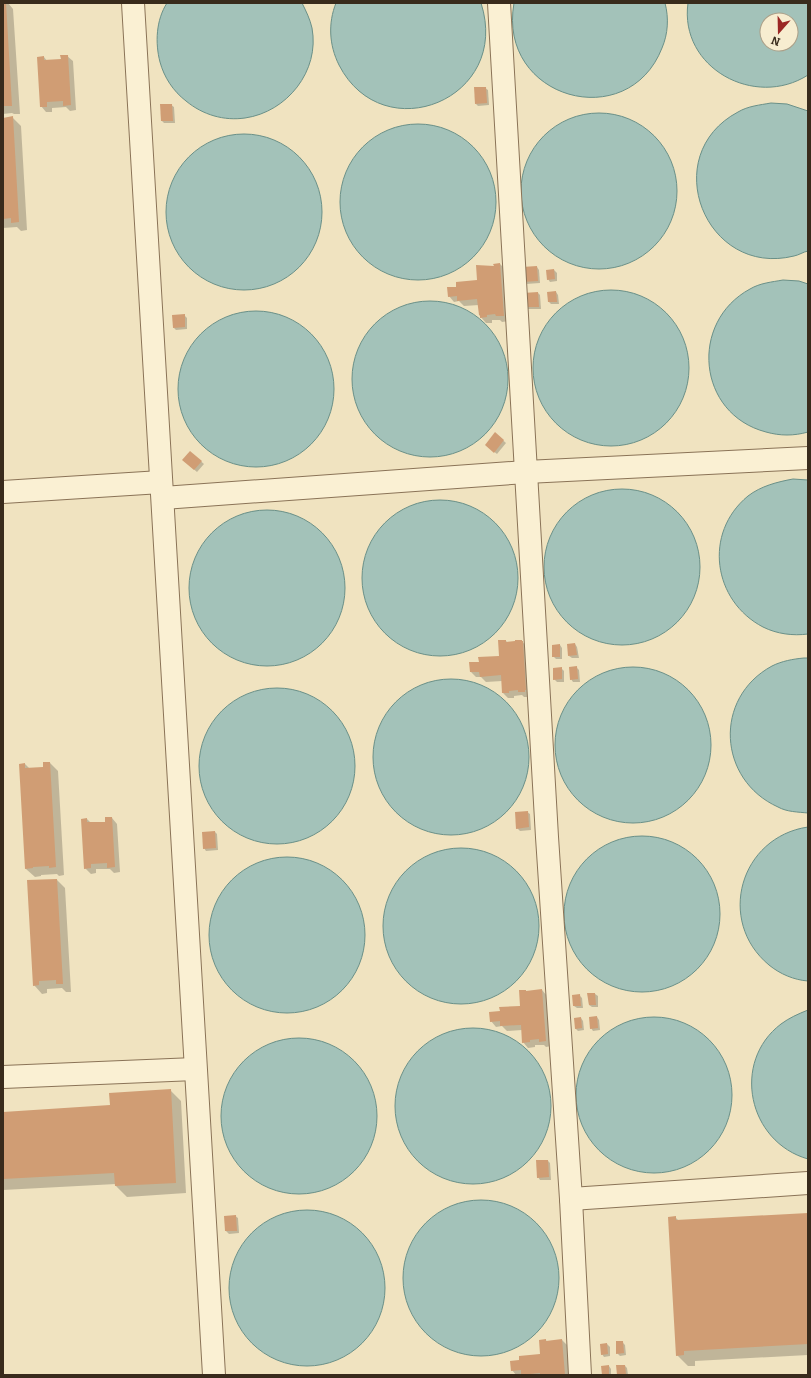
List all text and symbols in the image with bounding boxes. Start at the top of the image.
north arrow [759,12,799,52]
text: N [769,33,782,48]

